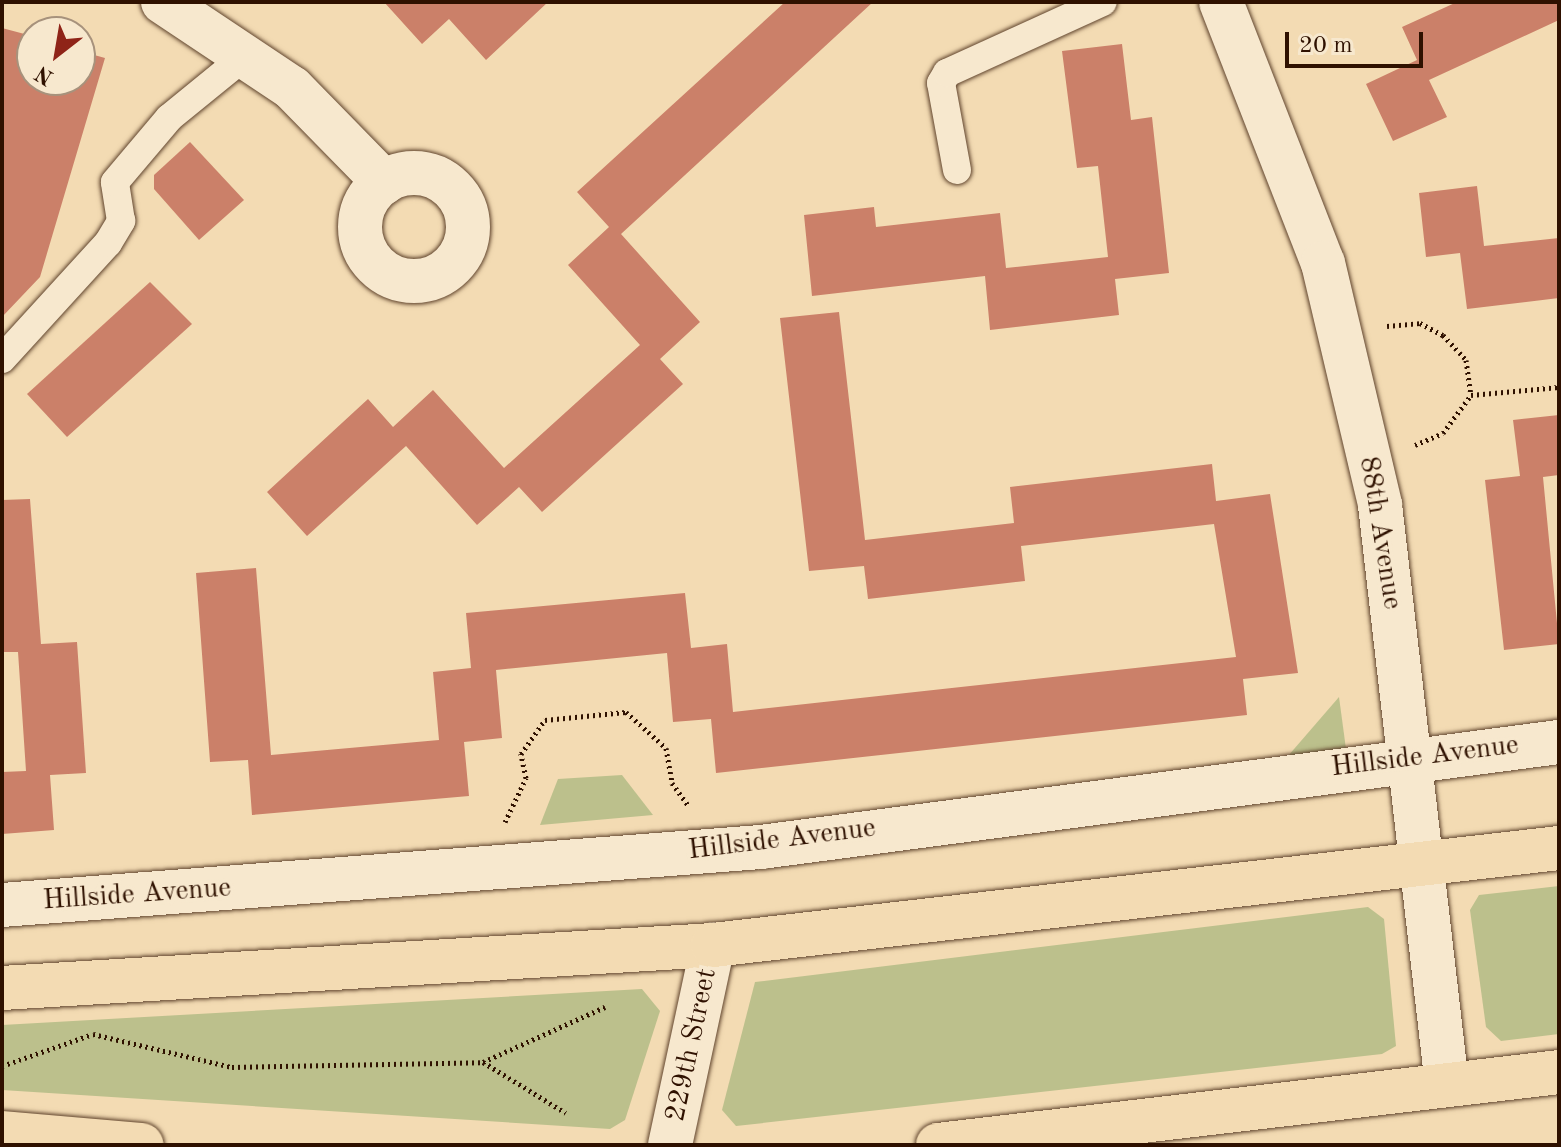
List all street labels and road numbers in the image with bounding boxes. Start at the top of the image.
street label: 88th Avenue [1351,454,1409,612]
street label: Hillside Avenue [1329,729,1521,785]
street label: Hillside Avenue [686,812,878,868]
street label: Hillside Avenue [42,872,232,918]
street label: 229th Street [659,965,725,1125]

